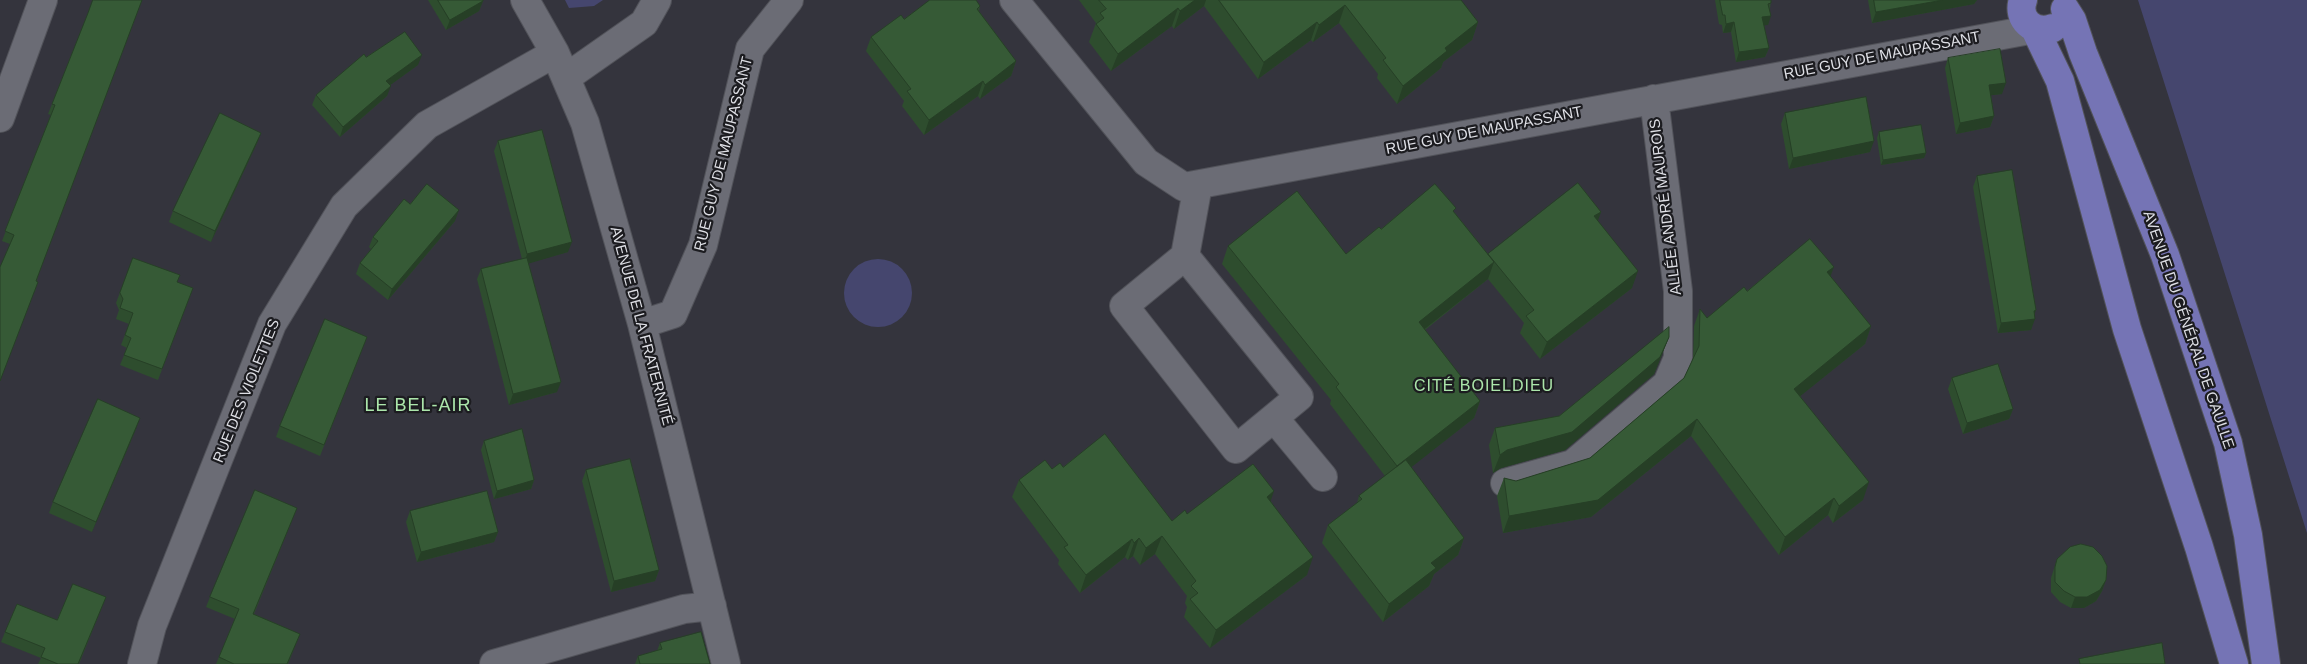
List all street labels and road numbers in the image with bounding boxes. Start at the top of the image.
street label: RUE GUY DE MAUPASSANT [1782,28,1982,84]
street label: RUE GUY DE MAUPASSANT [691,55,757,253]
street label: RUE GUY DE MAUPASSANT [1384,103,1584,159]
street label: ALLÉE ANDRÉ MAUROIS [1646,118,1686,296]
street label: AVENUE DU GÉNÉRAL DE GAULLE [2139,209,2237,451]
street label: AVENUE DE LA FRATERNITÉ [606,225,676,427]
street label: RUE DES VIOLETTES [210,317,284,465]

